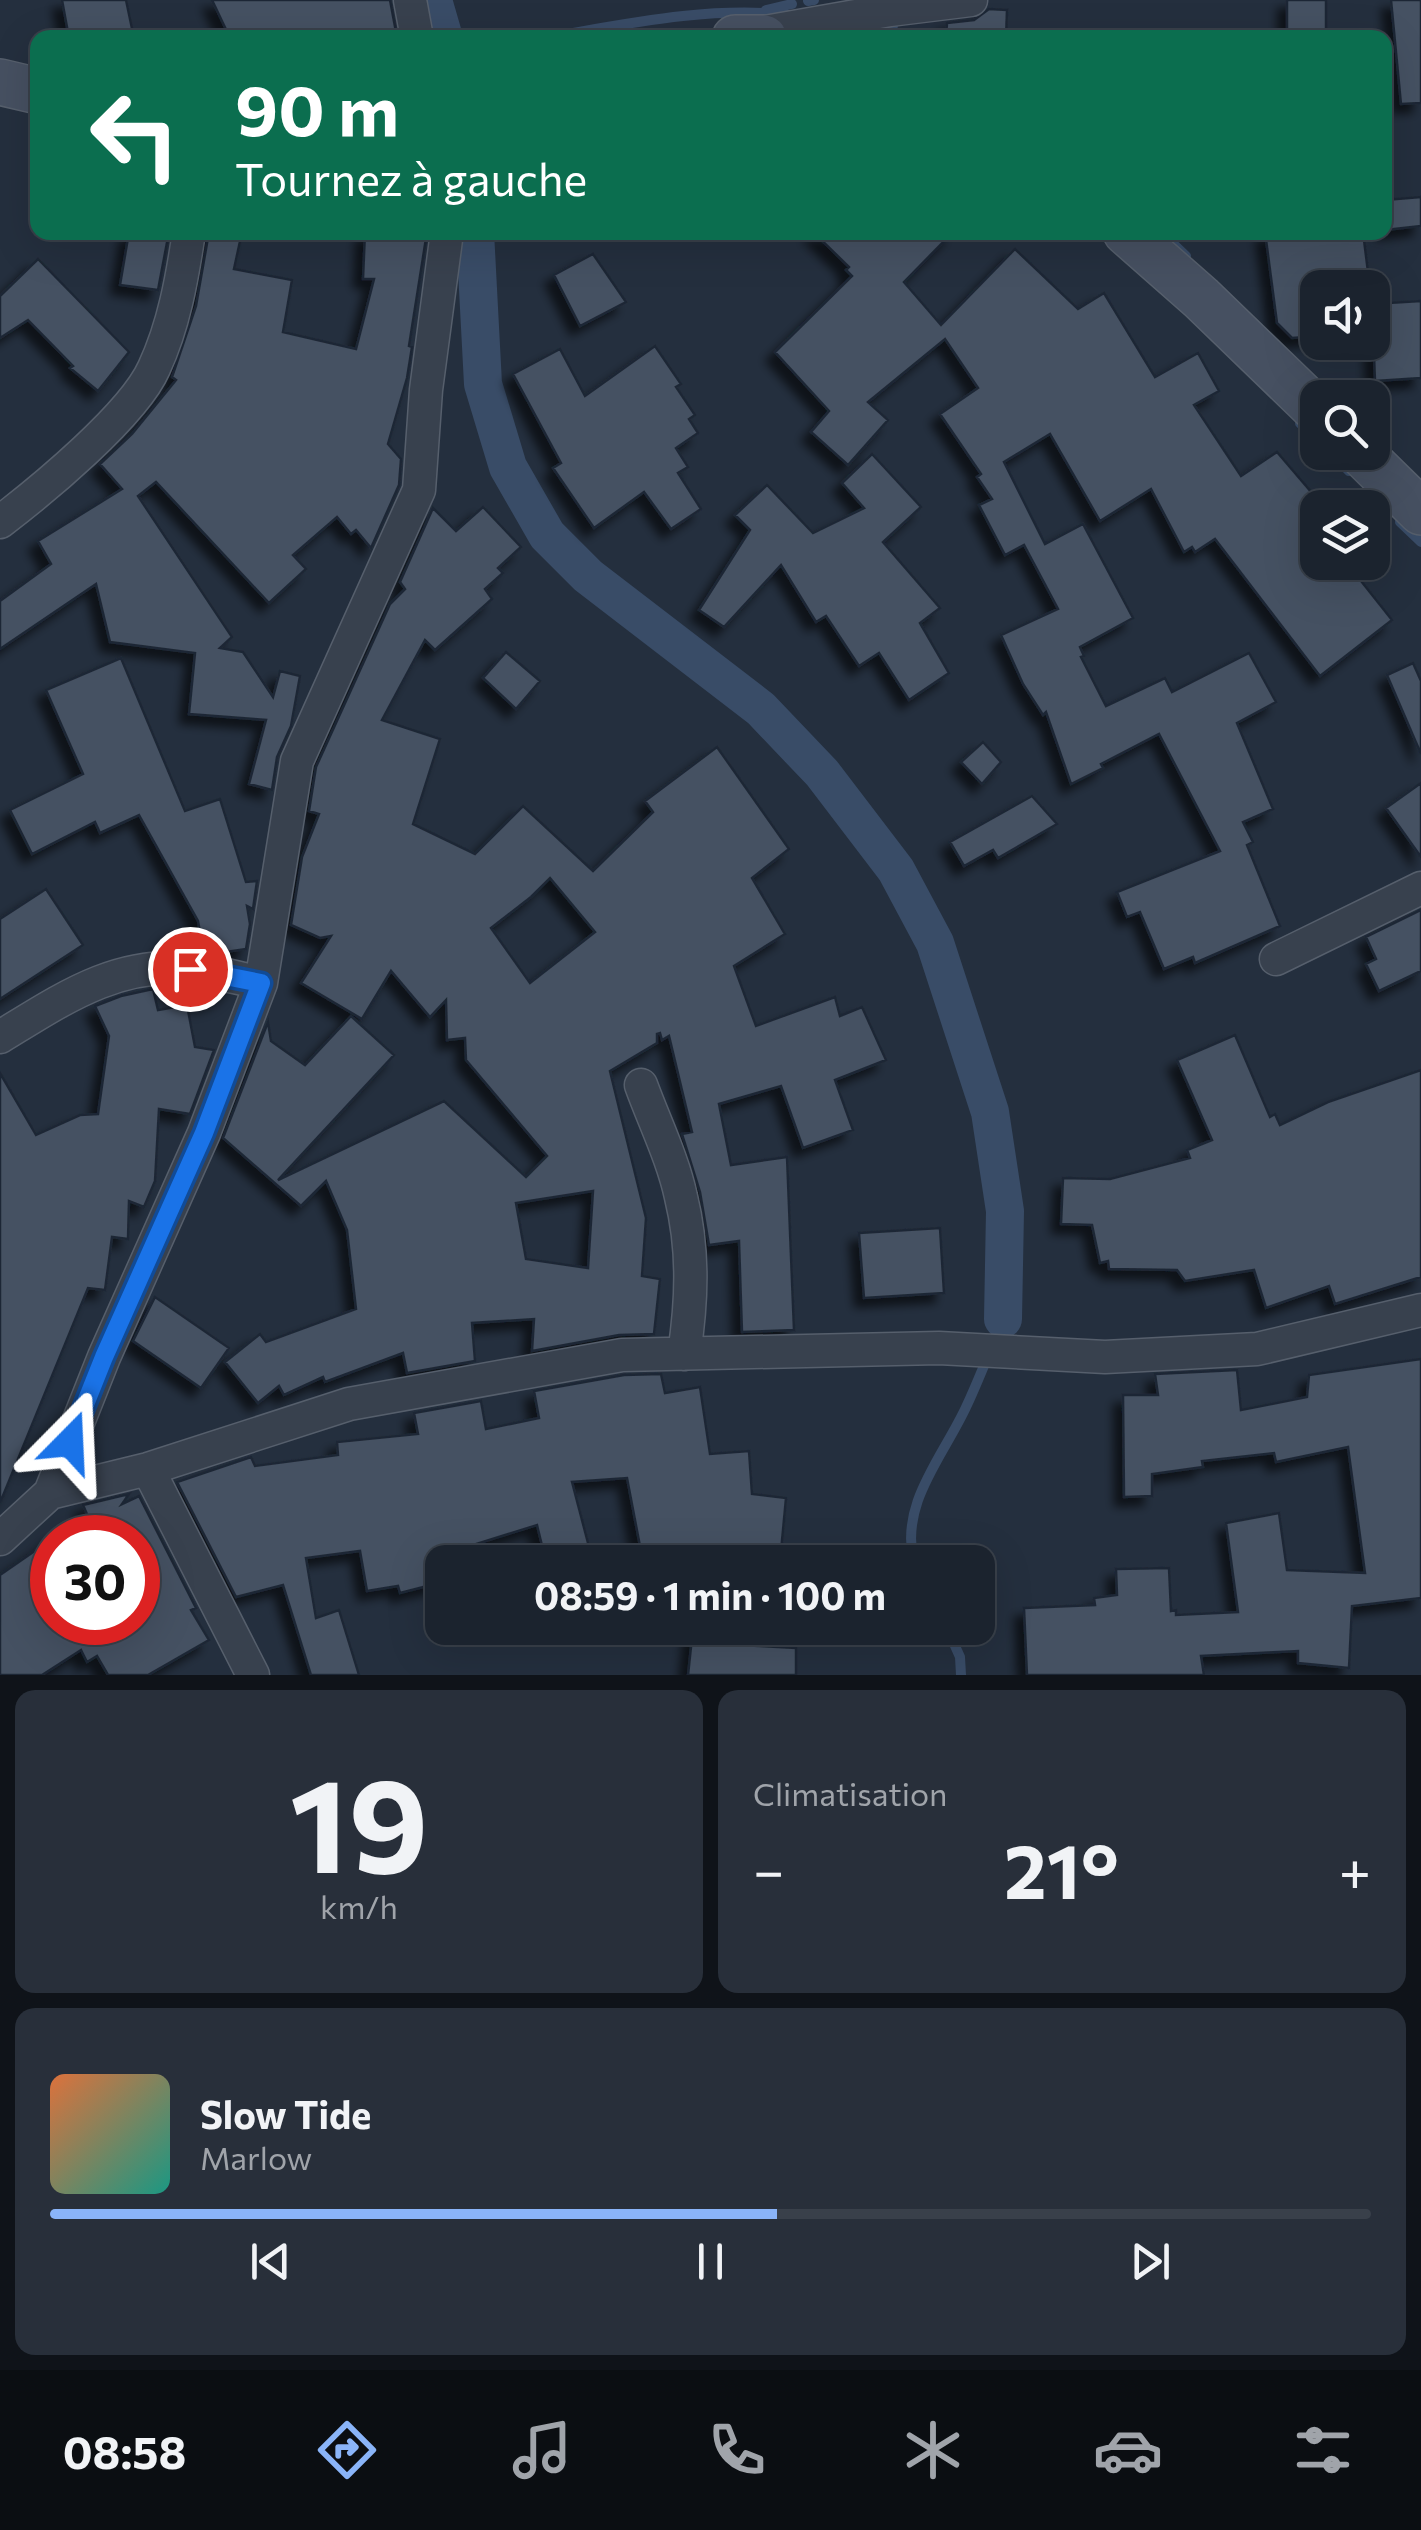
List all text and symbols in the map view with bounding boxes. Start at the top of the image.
text: 90 m [235,65,399,150]
icon: left [70,70,200,200]
text: Tournez à gauche [235,150,587,205]
map controls [1300,270,1390,580]
button: sound [1300,270,1390,360]
button: search [1300,380,1390,470]
button: layers [1300,490,1390,580]
pin [148,927,233,1012]
icon: arrive [163,942,218,997]
position arrow [18,1390,122,1494]
speed limit sign: 30 [30,1515,160,1645]
text: 08:59 · 1 min · 100 m [534,1571,886,1618]
text: 19 [289,1741,429,1900]
text: Climatisation [753,1773,947,1813]
text: 21° [1004,1823,1119,1914]
text: − [753,1835,784,1902]
text: + [1339,1835,1371,1902]
text: km/h [320,1886,398,1926]
text: Slow Tide [200,2090,371,2137]
text: Marlow [200,2137,312,2177]
icon: previous [243,2234,298,2289]
icon: pause [683,2234,738,2289]
icon: next [1123,2234,1178,2289]
icon: directions [312,2415,382,2485]
icon: music [507,2415,577,2485]
icon: phone [702,2415,772,2485]
icon: climate [898,2415,968,2485]
icon: car [1093,2415,1163,2485]
icon: filters [1288,2415,1358,2485]
text: 08:58 [63,2423,186,2478]

